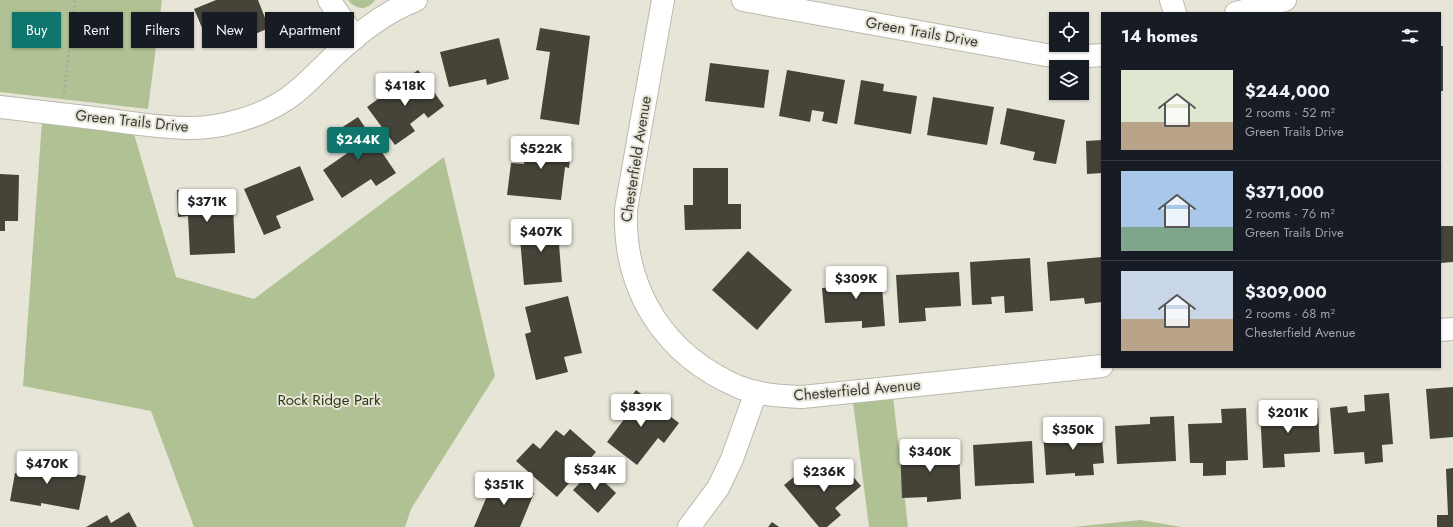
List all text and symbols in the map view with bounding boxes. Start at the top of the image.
street label: Green Trails Drive [864,11,980,53]
chip: Buy [12,12,61,48]
chip: Rent [69,12,123,48]
chip: Filters [131,12,194,48]
chip: New [202,12,257,48]
chip: Apartment [265,12,354,48]
map controls [1049,12,1089,100]
button: locate [1049,12,1089,52]
text: 14 homes [1121,24,1198,48]
icon: filters [1399,25,1421,47]
button: layers [1049,60,1089,100]
pin: $418K [377,73,433,107]
text: $418K [384,76,426,95]
text: $244,000 [1245,79,1330,103]
icon: home [1153,86,1201,134]
street label: Chesterfield Avenue [615,94,657,224]
text: 2 rooms · 52 m² [1245,103,1335,122]
street label: Green Trails Drive [74,104,190,138]
text: Green Trails Drive [1245,122,1344,141]
pin: $244K [330,127,386,161]
text: $244K [336,130,380,149]
pin: $522K [513,136,569,170]
text: $522K [520,139,562,158]
text: $371,000 [1245,180,1324,204]
icon: home [1153,187,1201,235]
pin: $371K [179,189,235,223]
text: $371K [187,192,227,211]
text: 2 rooms · 76 m² [1245,204,1335,223]
pin: $407K [513,219,569,253]
text: $407K [520,222,562,241]
text: Green Trails Drive [1245,223,1344,242]
pin: $309K [828,266,884,300]
text: $309K [835,269,877,288]
text: $309,000 [1245,280,1327,304]
icon: home [1153,287,1201,335]
text: 2 rooms · 68 m² [1245,304,1335,323]
text: Chesterfield Avenue [1245,323,1356,342]
street label: Chesterfield Avenue [793,373,922,407]
park label: Rock Ridge Park [277,389,381,411]
pin: $839K [613,394,669,428]
text: $839K [620,397,662,416]
pin: $201K [1260,400,1316,434]
text: $201K [1268,403,1308,422]
pin: $350K [1045,417,1101,451]
text: $350K [1052,420,1094,439]
pin: $340K [902,439,958,473]
text: $340K [909,442,951,461]
pin: $470K [19,451,75,485]
text: $470K [26,454,68,473]
pin: $534K [567,457,623,491]
pin: $236K [796,459,852,493]
text: $534K [574,460,616,479]
text: $236K [803,462,845,481]
pin: $351K [476,472,532,506]
text: $351K [484,475,524,494]

